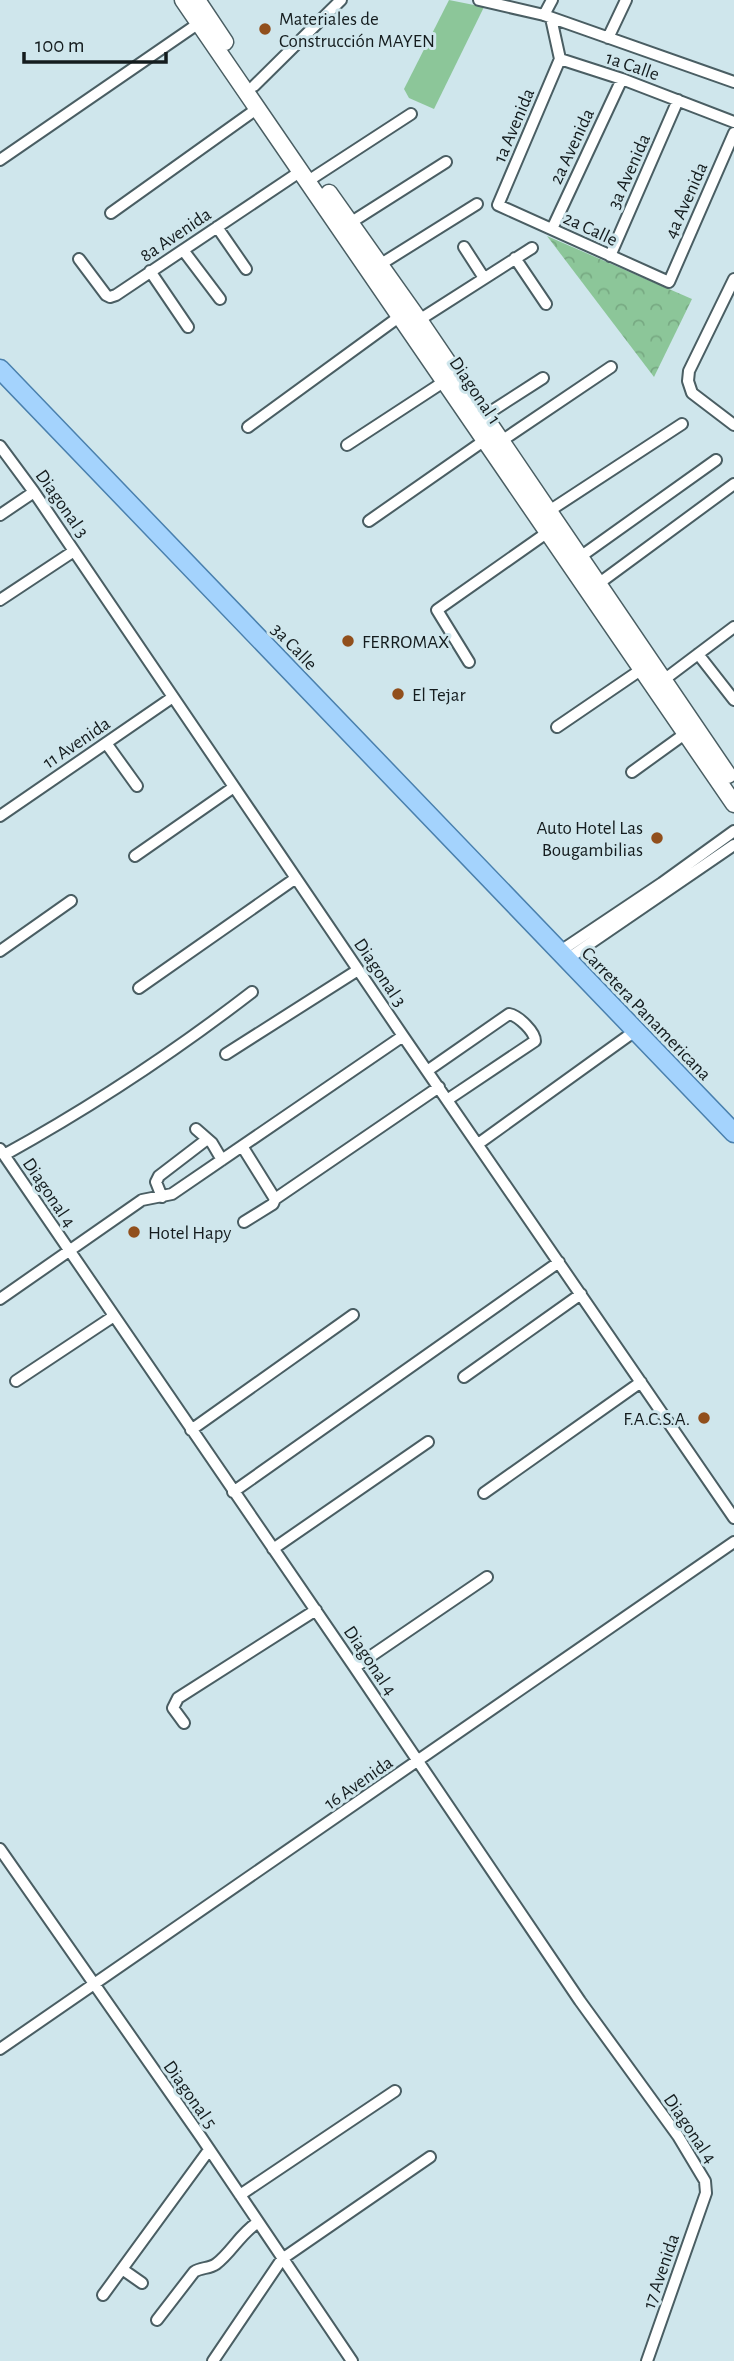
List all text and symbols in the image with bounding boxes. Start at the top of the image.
place label: Materiales de Construcción MAYEN [279,10,435,51]
scale bar [24,21,166,65]
marker: Materiales de Construcción MAYEN [257,21,273,37]
text: 100 m [35,35,85,56]
street label: 1a Calle [603,48,662,84]
street label: 1a Avenida [490,85,539,165]
street label: 2a Avenida [547,106,598,187]
street label: 3a Avenida [604,131,654,212]
street label: 4a Avenida [661,159,712,242]
street label: 8a Avenida [137,205,215,266]
street label: 2a Calle [560,209,620,250]
street label: Diagonal 1 [445,354,504,428]
street label: Diagonal 3 [32,466,92,541]
street label: 3a Calle [267,620,320,674]
marker: FERROMAX [340,633,356,649]
place label: FERROMAX [362,633,449,652]
marker: El Tejar [390,686,406,702]
place label: El Tejar [412,686,466,705]
street label: 11 Avenida [40,714,114,772]
place label: Auto Hotel Las Bougambilias [536,819,643,860]
marker: Auto Hotel Las Bougambilias [649,830,665,846]
street label: Diagonal 3 [350,935,410,1011]
street label: Carretera Panamericana [578,944,714,1085]
street label: Diagonal 4 [19,1155,79,1231]
marker: Hotel Hapy [126,1224,142,1240]
place label: Hotel Hapy [148,1224,231,1243]
place label: F.A.C.S.A. [623,1410,690,1429]
marker: F.A.C.S.A. [696,1410,712,1426]
street label: Diagonal 4 [340,1623,400,1699]
street label: 16 Avenida [321,1753,397,1814]
street label: Diagonal 5 [160,2057,220,2132]
street label: Diagonal 4 [660,2091,720,2167]
street label: 17 Avenida [640,2231,683,2311]

